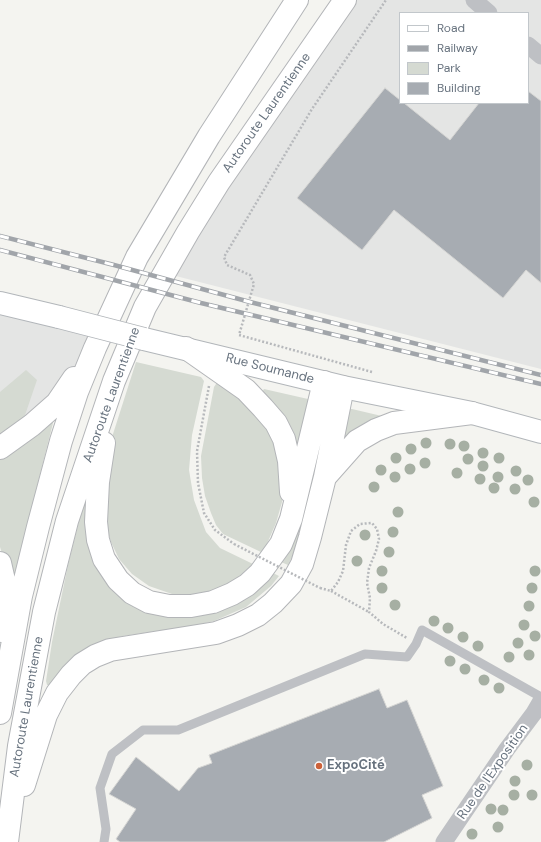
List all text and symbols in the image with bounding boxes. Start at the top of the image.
legend [399,12,529,104]
text: Road [437,20,465,36]
text: Railway [437,40,478,56]
street label: Autoroute Laurentienne [220,50,314,176]
text: Park [437,60,461,76]
text: Building [437,80,481,96]
street label: Autoroute Laurentienne [80,325,144,465]
street label: Rue Soumande [224,351,316,387]
street label: Autoroute Laurentienne [7,635,47,779]
street label: Rue de l'Exposition [454,721,532,823]
place label: ExpoCité [327,758,385,774]
marker: ExpoCité [314,761,324,771]

